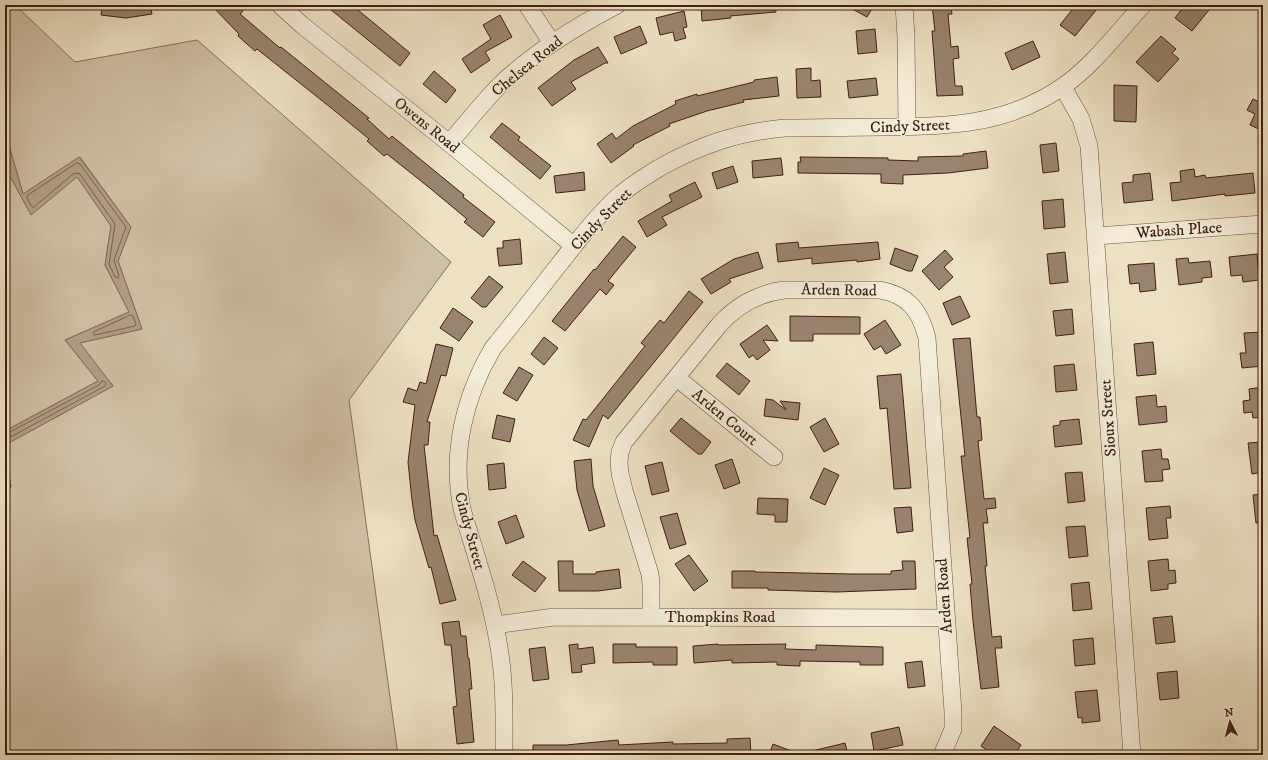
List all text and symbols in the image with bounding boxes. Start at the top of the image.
street label: Chelsea Road [487,31,567,101]
street label: Owens Road [390,93,464,157]
street label: Cindy Street [870,115,950,137]
street label: Cindy Street [566,183,636,255]
street label: Wabash Place [1134,217,1223,243]
street label: Arden Road [801,279,877,301]
street label: Sioux Street [1095,379,1121,457]
street label: Arden Court [688,384,762,450]
street label: Cindy Street [450,490,490,572]
street label: Arden Road [931,558,957,634]
street label: Thompkins Road [665,607,775,627]
north arrow [1210,702,1250,742]
text: N [1224,706,1234,720]

